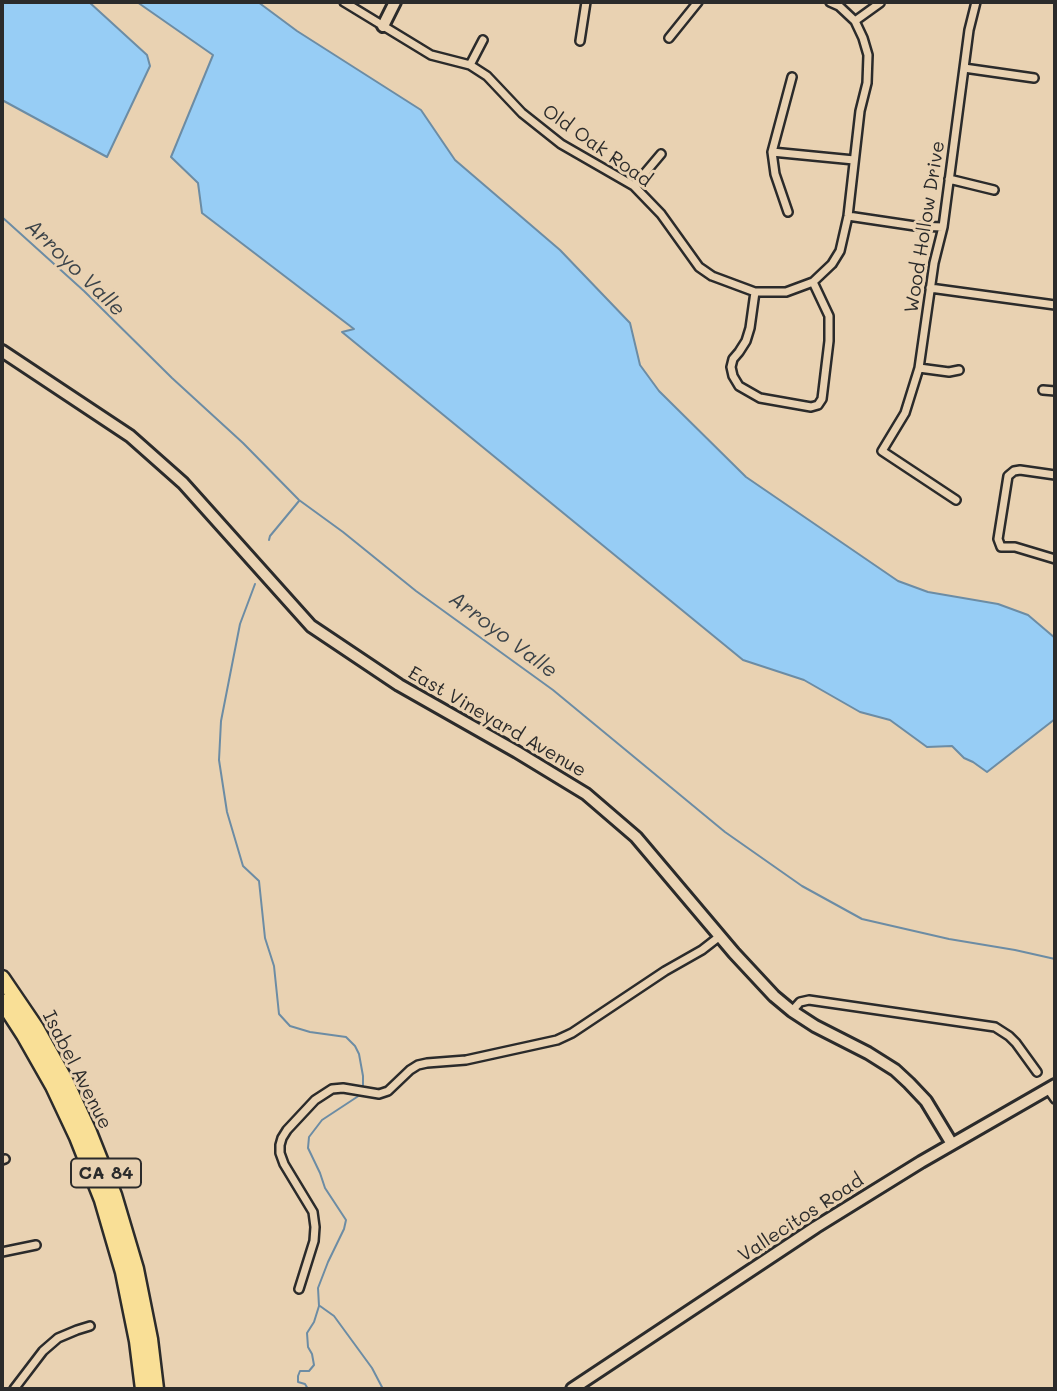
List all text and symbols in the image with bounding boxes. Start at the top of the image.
street label: Old Oak Road [538,100,656,192]
street label: Wood Hollow Drive [900,139,950,315]
water label: Arroyo Valle [20,214,130,322]
water label: Arroyo Valle [444,586,562,684]
street label: East Vineyard Avenue [404,662,590,782]
street label: Isabel Avenue [37,1007,117,1133]
road number: CA 84 [71,1158,141,1188]
street label: Vallecitos Road [734,1169,868,1267]

